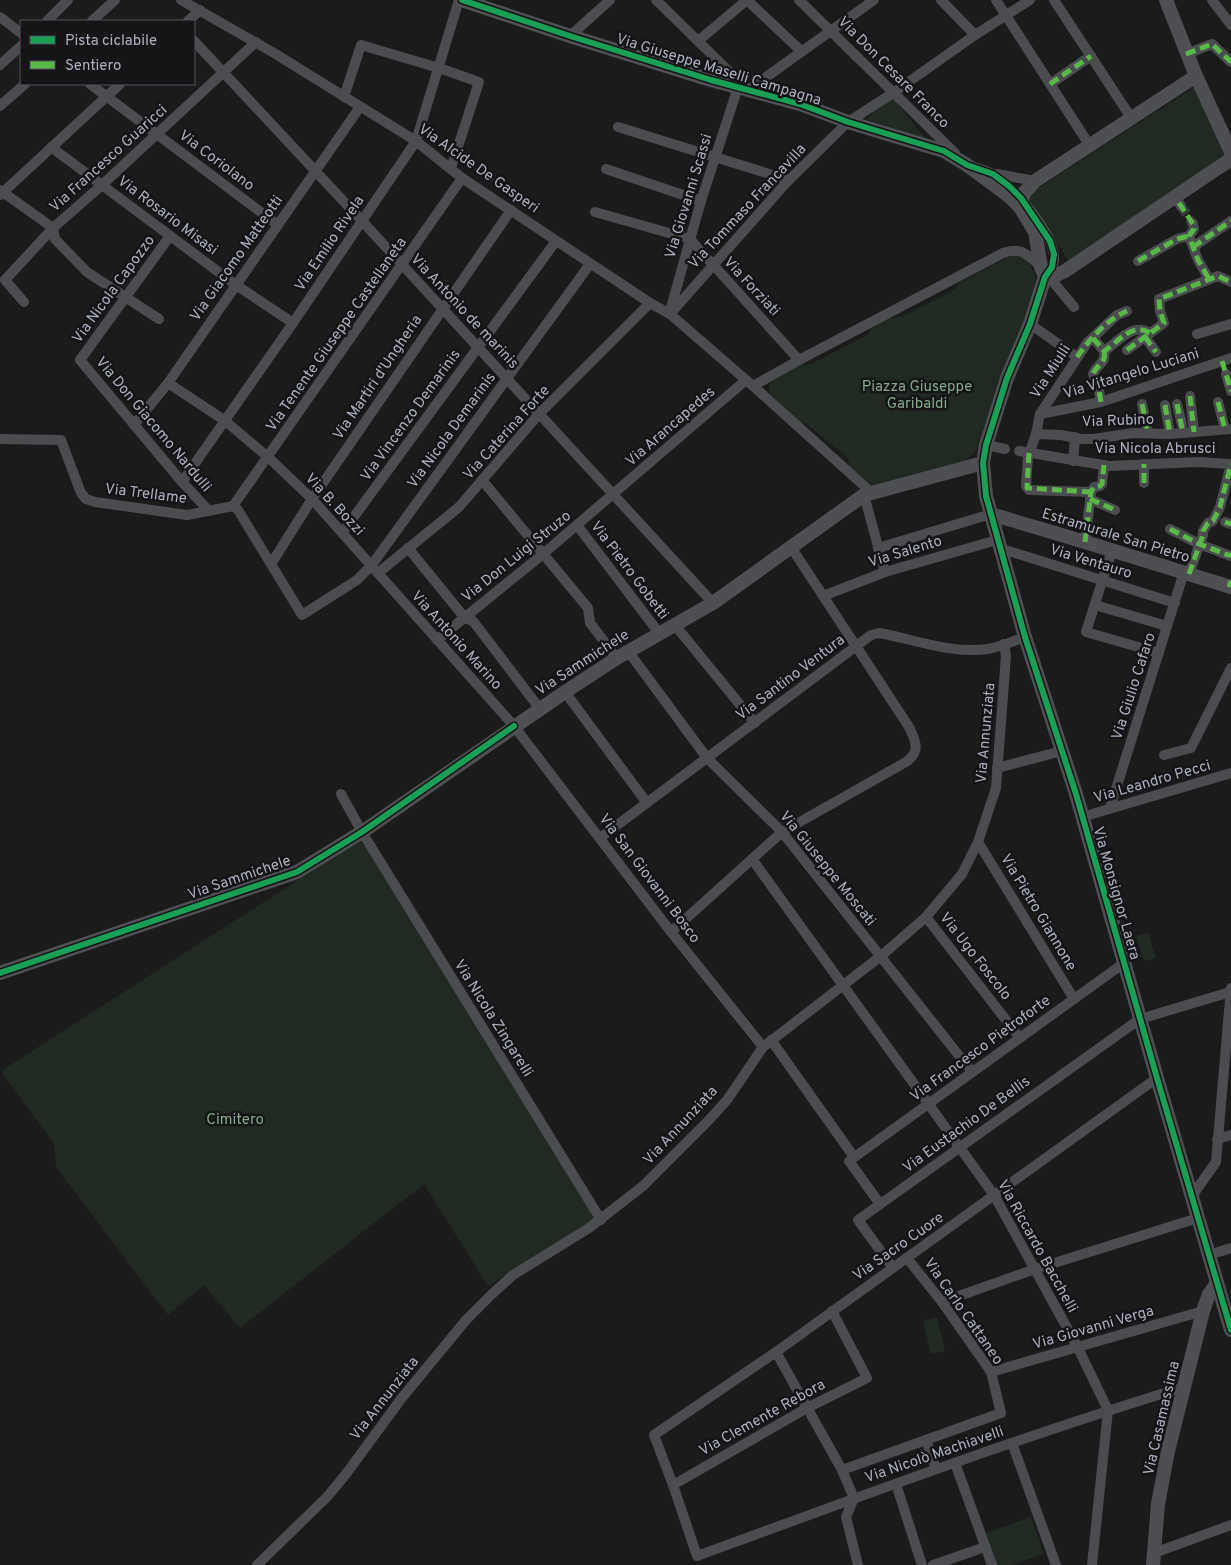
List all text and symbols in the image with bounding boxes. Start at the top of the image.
street label: Via Don Cesare Franco [833,13,953,133]
legend [20,20,195,85]
street label: Via Giuseppe Maselli Campagna [614,30,823,111]
text: Pista ciclabile [65,32,157,51]
text: Sentiero [65,57,121,76]
street label: Via Francesco Guaricci [46,101,172,217]
street label: Via Alcide De Gasperi [414,120,542,218]
street label: Via Coriolano [174,127,258,196]
street label: Via Giovanni Scassi [661,132,717,261]
street label: Via Tommaso Francavilla [685,140,811,274]
street label: Via Rosario Misasi [113,172,221,260]
street label: Via Giacomo Matteotti [187,192,288,326]
street label: Via Emilio Rivela [291,192,369,295]
street label: Via Nicola Capozzo [69,232,160,348]
street label: Via Tenente Giuseppe Castellaneta [263,234,412,436]
street label: Via Antonio de marinis [406,250,522,374]
street label: Via Forziati [719,253,783,321]
street label: Via Martiri d'Ungheria [329,312,427,444]
street label: Via Miulli [1027,341,1076,403]
street label: Via Vitangelo Luciani [1061,345,1202,404]
street label: Via Vincenzo Demarinis [357,346,465,485]
street label: Via Don Giacomo Nardulli [91,354,215,496]
street label: Via Nicola Demarinis [404,369,501,493]
park label: Piazza Giuseppe Garibaldi [862,378,972,414]
street label: Via Caterina Forte [460,382,555,484]
street label: Via Arancapedes [622,383,720,471]
street label: Via Rubino [1082,411,1155,432]
street label: Via Nicola Abrusci [1094,440,1216,459]
street label: Via B. Bozzi [300,470,368,540]
street label: Via Trellame [104,480,188,509]
street label: Estramurale San Pietro [1039,505,1192,568]
street label: Via Don Luigi Struzo [458,507,576,607]
street label: Via Pietro Gobetti [586,518,672,624]
street label: Via Salento [866,532,945,573]
street label: Via Ventauro [1047,541,1134,584]
street label: Via Antonio Marino [406,587,505,695]
street label: Via Sammichele [532,626,633,701]
street label: Via Giulio Cafaro [1108,630,1161,743]
street label: Via Santino Ventura [733,631,849,725]
street label: Via Annunziata [973,682,1000,784]
street label: Via Leandro Pecci [1092,757,1213,808]
street label: Via Giuseppe Moscati [775,807,879,930]
street label: Via San Giovanni Bosco [594,810,704,947]
street label: Via Monsignor Laera [1087,825,1144,962]
street label: Via Pietro Giannone [995,851,1080,975]
street label: Via Sammichele [185,852,294,905]
street label: Via Ugo Foscolo [935,909,1015,1005]
street label: Via Nicola Zingarelli [449,957,537,1081]
street label: Via Francesco Pietroforte [907,992,1055,1107]
street label: Via Eustachio De Bellis [899,1073,1034,1178]
street label: Via Annunziata [640,1083,723,1169]
park label: Cimitero [206,1111,264,1130]
street label: Via Riccardo Bacchelli [992,1177,1081,1317]
street label: Via Sacro Cuore [850,1209,948,1286]
street label: Via Carlo Cattaneo [919,1255,1007,1369]
street label: Via Giovanni Verga [1031,1302,1156,1355]
street label: Via Annunziata [347,1353,424,1445]
street label: Via Casamassima [1140,1359,1185,1477]
street label: Via Clemente Rebora [696,1376,829,1461]
street label: Via Nicolò Machiavelli [862,1423,1007,1488]

